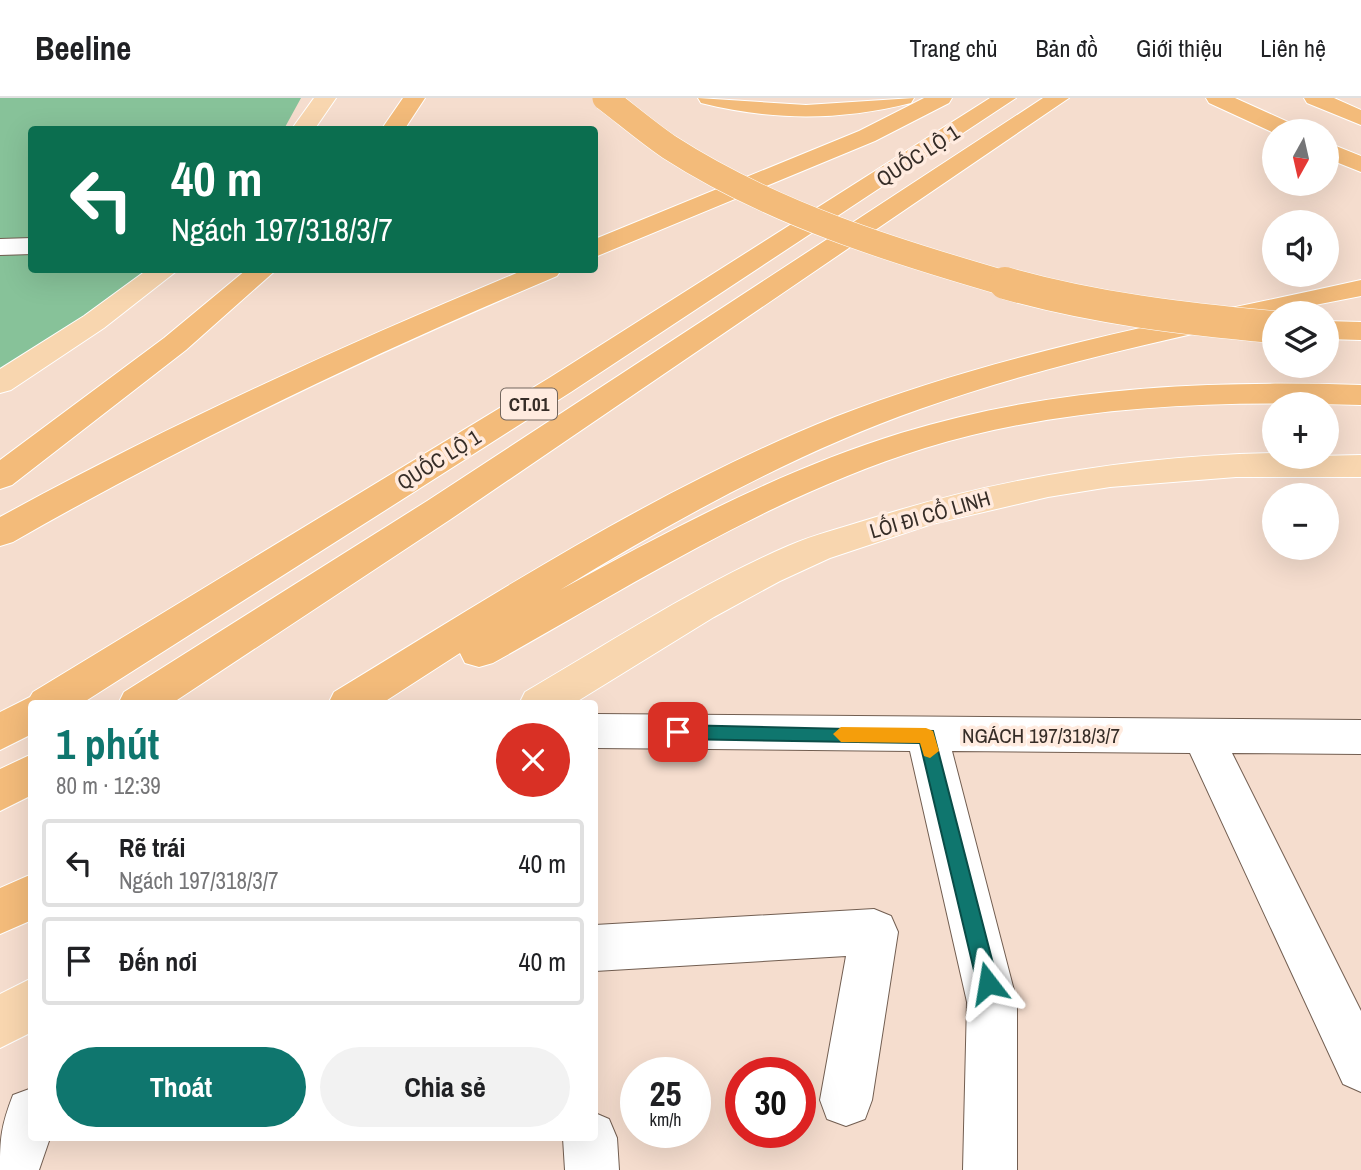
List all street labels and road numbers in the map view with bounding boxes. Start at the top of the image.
street label: QUỐC LỘ 1 [870,118,965,193]
road number: CT.01 [501,388,557,420]
street label: QUỐC LỘ 1 [391,422,487,497]
street label: LỐI ĐI CỔ LINH [866,483,994,546]
street label: NGÁCH 197/318/3/7 [962,721,1120,750]

